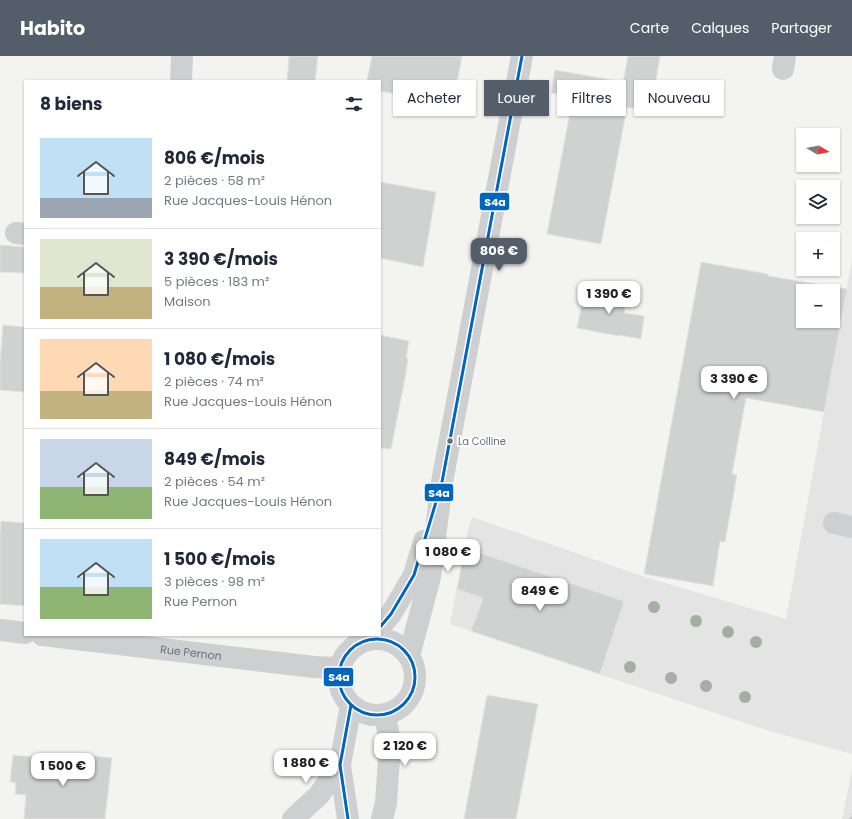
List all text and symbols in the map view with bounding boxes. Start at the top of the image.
text: Habito [20,15,85,42]
text: Carte [630,18,669,38]
text: Calques [691,18,749,38]
text: Partager [771,18,832,38]
chip: Acheter [393,80,476,116]
chip: Louer [484,80,549,116]
chip: Filtres [557,80,626,116]
chip: Nouveau [634,80,724,116]
text: 8 biens [40,92,103,116]
icon: filters [343,93,365,115]
north arrow [796,128,840,172]
map controls [796,128,840,328]
text: 806 €/mois [164,146,265,170]
icon: home [72,154,120,202]
text: 2 pièces · 58 m² [164,171,265,190]
button: layers [796,180,840,224]
text: Rue Jacques-Louis Hénon [164,191,332,210]
line badge: S4a [479,192,510,211]
text: S4a [484,194,506,210]
button: + [796,232,840,276]
pin: 806 € [471,238,527,272]
text: 806 € [480,241,518,260]
text: 3 390 €/mois [164,247,278,271]
icon: home [72,255,120,303]
text: 5 pièces · 183 m² [164,272,269,291]
pin: 1 390 € [572,281,646,315]
text: 1 390 € [586,284,632,303]
button: − [796,284,840,328]
text: Maison [164,292,211,311]
text: 1 080 €/mois [164,347,275,371]
icon: home [72,355,120,403]
pin: 3 390 € [697,366,771,400]
text: 3 390 € [710,369,758,388]
text: 2 pièces · 74 m² [164,372,264,391]
text: Rue Jacques-Louis Hénon [164,392,332,411]
place label: La Colline [458,434,506,449]
marker: La Colline [445,436,455,446]
text: 849 €/mois [164,447,265,471]
icon: home [72,455,120,503]
text: 2 pièces · 54 m² [164,472,265,491]
line badge: S4a [424,483,454,502]
text: S4a [428,485,450,501]
text: Rue Jacques-Louis Hénon [164,492,332,511]
pin: 1 080 € [411,539,485,573]
text: 1 080 € [425,542,471,561]
text: 1 500 €/mois [164,547,275,571]
icon: home [72,555,120,603]
text: 3 pièces · 98 m² [164,572,265,591]
pin: 849 € [512,578,568,612]
text: 849 € [521,581,559,600]
text: Rue Pernon [164,592,237,611]
street label: Rue Pernon [159,641,223,664]
line badge: S4a [323,667,354,687]
text: S4a [328,669,350,685]
pin: 2 120 € [368,733,442,767]
text: 2 120 € [383,736,427,755]
pin: 1 880 € [269,750,343,784]
pin: 1 500 € [26,753,100,787]
text: 1 880 € [283,753,329,772]
text: 1 500 € [40,756,86,775]

